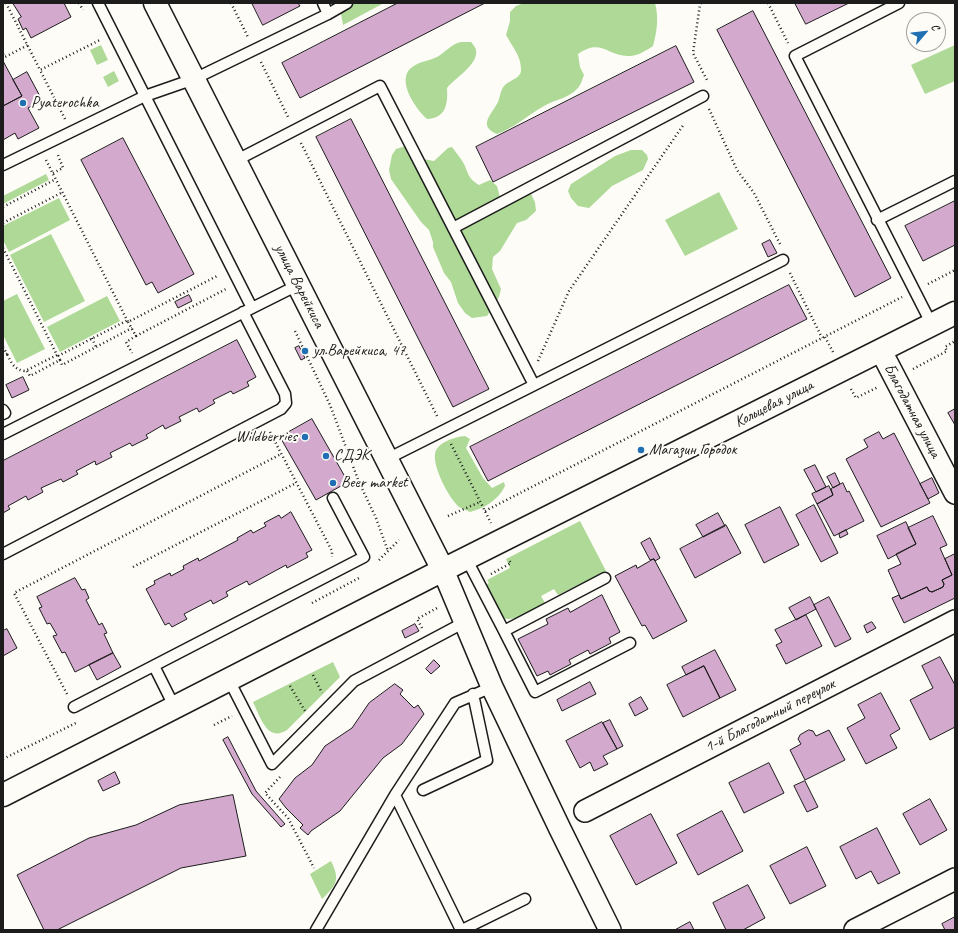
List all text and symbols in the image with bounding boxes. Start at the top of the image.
north arrow [906,12,946,52]
text: С [928,21,943,33]
place label: Pyaterochka [31,93,98,113]
marker: Pyaterochka [18,98,28,108]
street label: улица Варейкиса [270,241,328,331]
place label: ул.Варейкиса, 47 [313,341,406,361]
marker: ул.Варейкиса, 47 [300,346,310,356]
street label: Благодатная улица [879,361,945,461]
street label: Кольцевая улица [731,376,817,432]
place label: Wildberries [236,427,297,447]
marker: Wildberries [300,432,310,442]
place label: Магазин Городок [649,440,736,460]
marker: Магазин Городок [636,445,646,455]
place label: СДЭК [334,446,369,466]
marker: СДЭК [321,451,331,461]
place label: Beer market [341,473,407,493]
marker: Beer market [328,478,338,488]
street label: 1-й Благодатный переулок [702,675,838,757]

